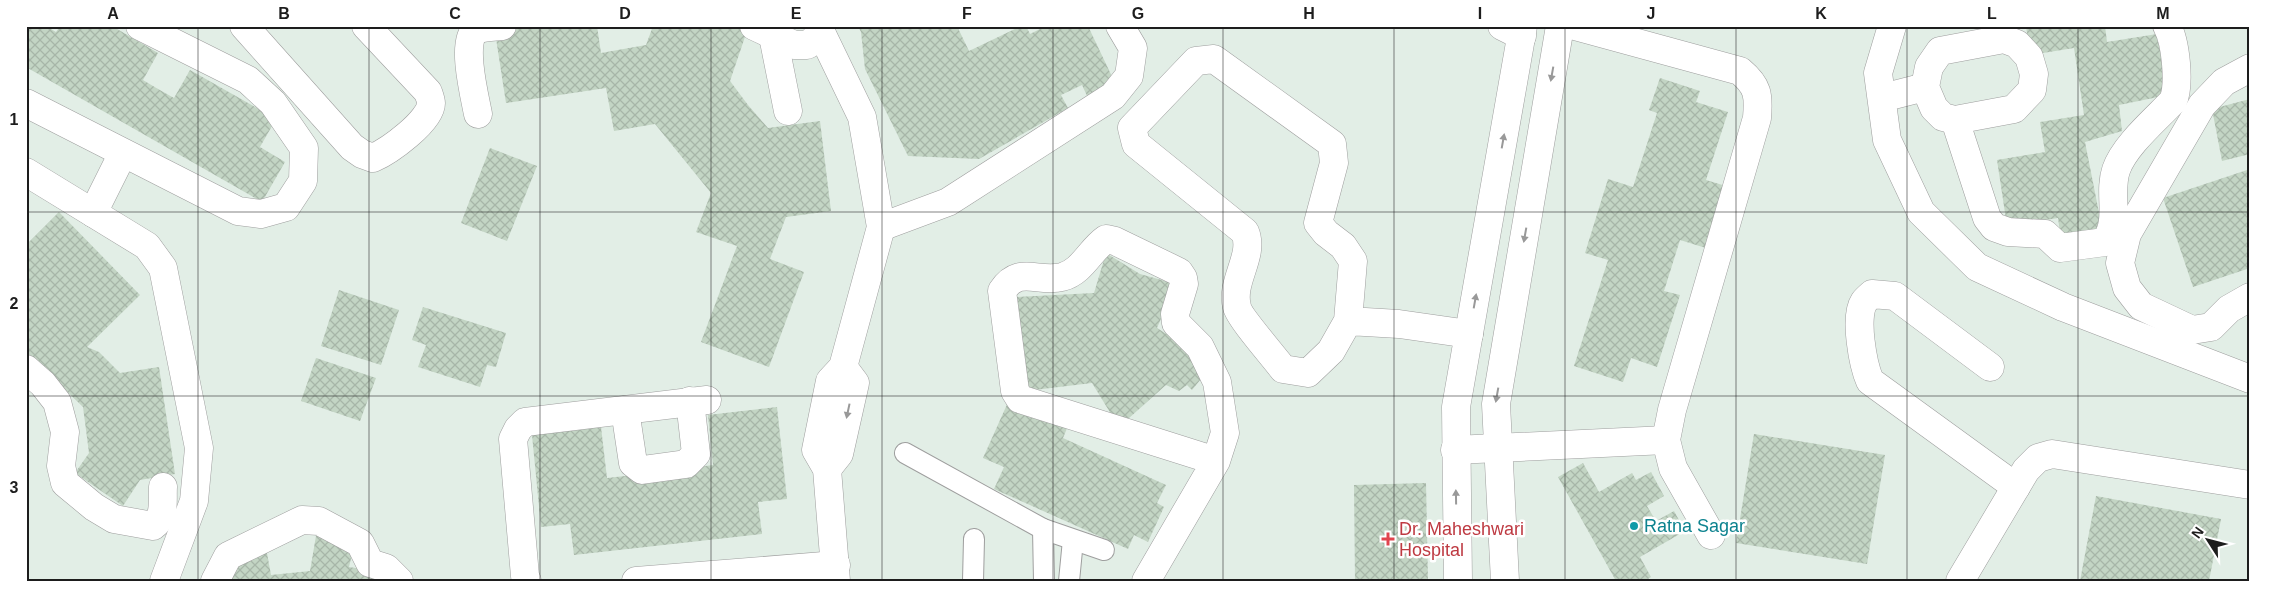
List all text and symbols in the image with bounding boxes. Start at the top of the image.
text: A [107,5,119,22]
text: B [278,5,290,22]
text: C [449,5,461,22]
text: D [619,5,631,22]
text: E [791,5,802,22]
text: F [962,5,972,22]
text: G [1132,5,1144,22]
text: H [1303,5,1315,22]
text: I [1478,5,1482,22]
text: J [1647,5,1655,22]
text: K [1815,5,1827,22]
text: L [1987,5,1997,22]
text: M [2156,5,2170,22]
one-way arrow [1548,67,1556,83]
text: 1 [10,111,19,128]
one-way arrow [1500,133,1508,149]
one-way arrow [1520,227,1528,243]
one-way arrow [1471,293,1479,309]
text: 2 [10,295,19,312]
one-way arrow [1493,387,1501,403]
one-way arrow [844,403,852,419]
text: 3 [10,479,19,496]
one-way arrow [1452,489,1460,505]
north arrow [2184,514,2234,564]
place label: Ratna Sagar [1644,516,1745,536]
place label: Dr. Maheshwari Hospital [1399,519,1524,560]
marker: Ratna Sagar [1628,520,1640,532]
text: N [2188,524,2207,541]
marker: Dr. Maheshwari Hospital [1381,532,1395,546]

